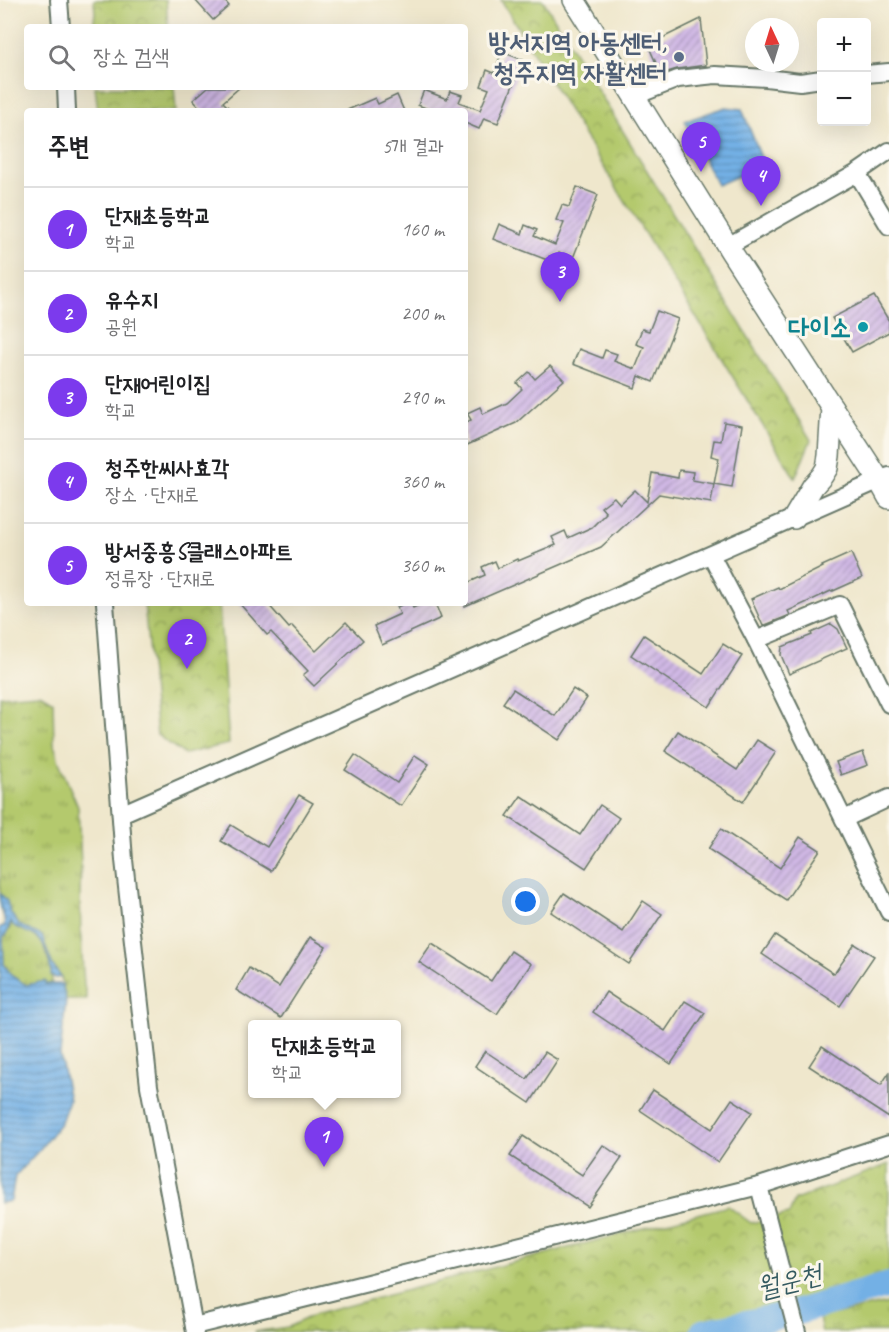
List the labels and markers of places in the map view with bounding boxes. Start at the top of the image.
place label: 방서지역 아동센터, 청주지역 자활센터 [488,26,667,89]
marker: 방서지역 아동센터, 청주지역 자활센터 [672,50,686,64]
pin: 5 [682,122,720,172]
pin: 4 [742,156,780,206]
pin: 3 [540,252,580,302]
place label: 다이소 [788,311,851,344]
marker: 다이소 [856,320,870,334]
pin: 2 [168,620,207,669]
pin: 1 [304,1118,344,1167]

